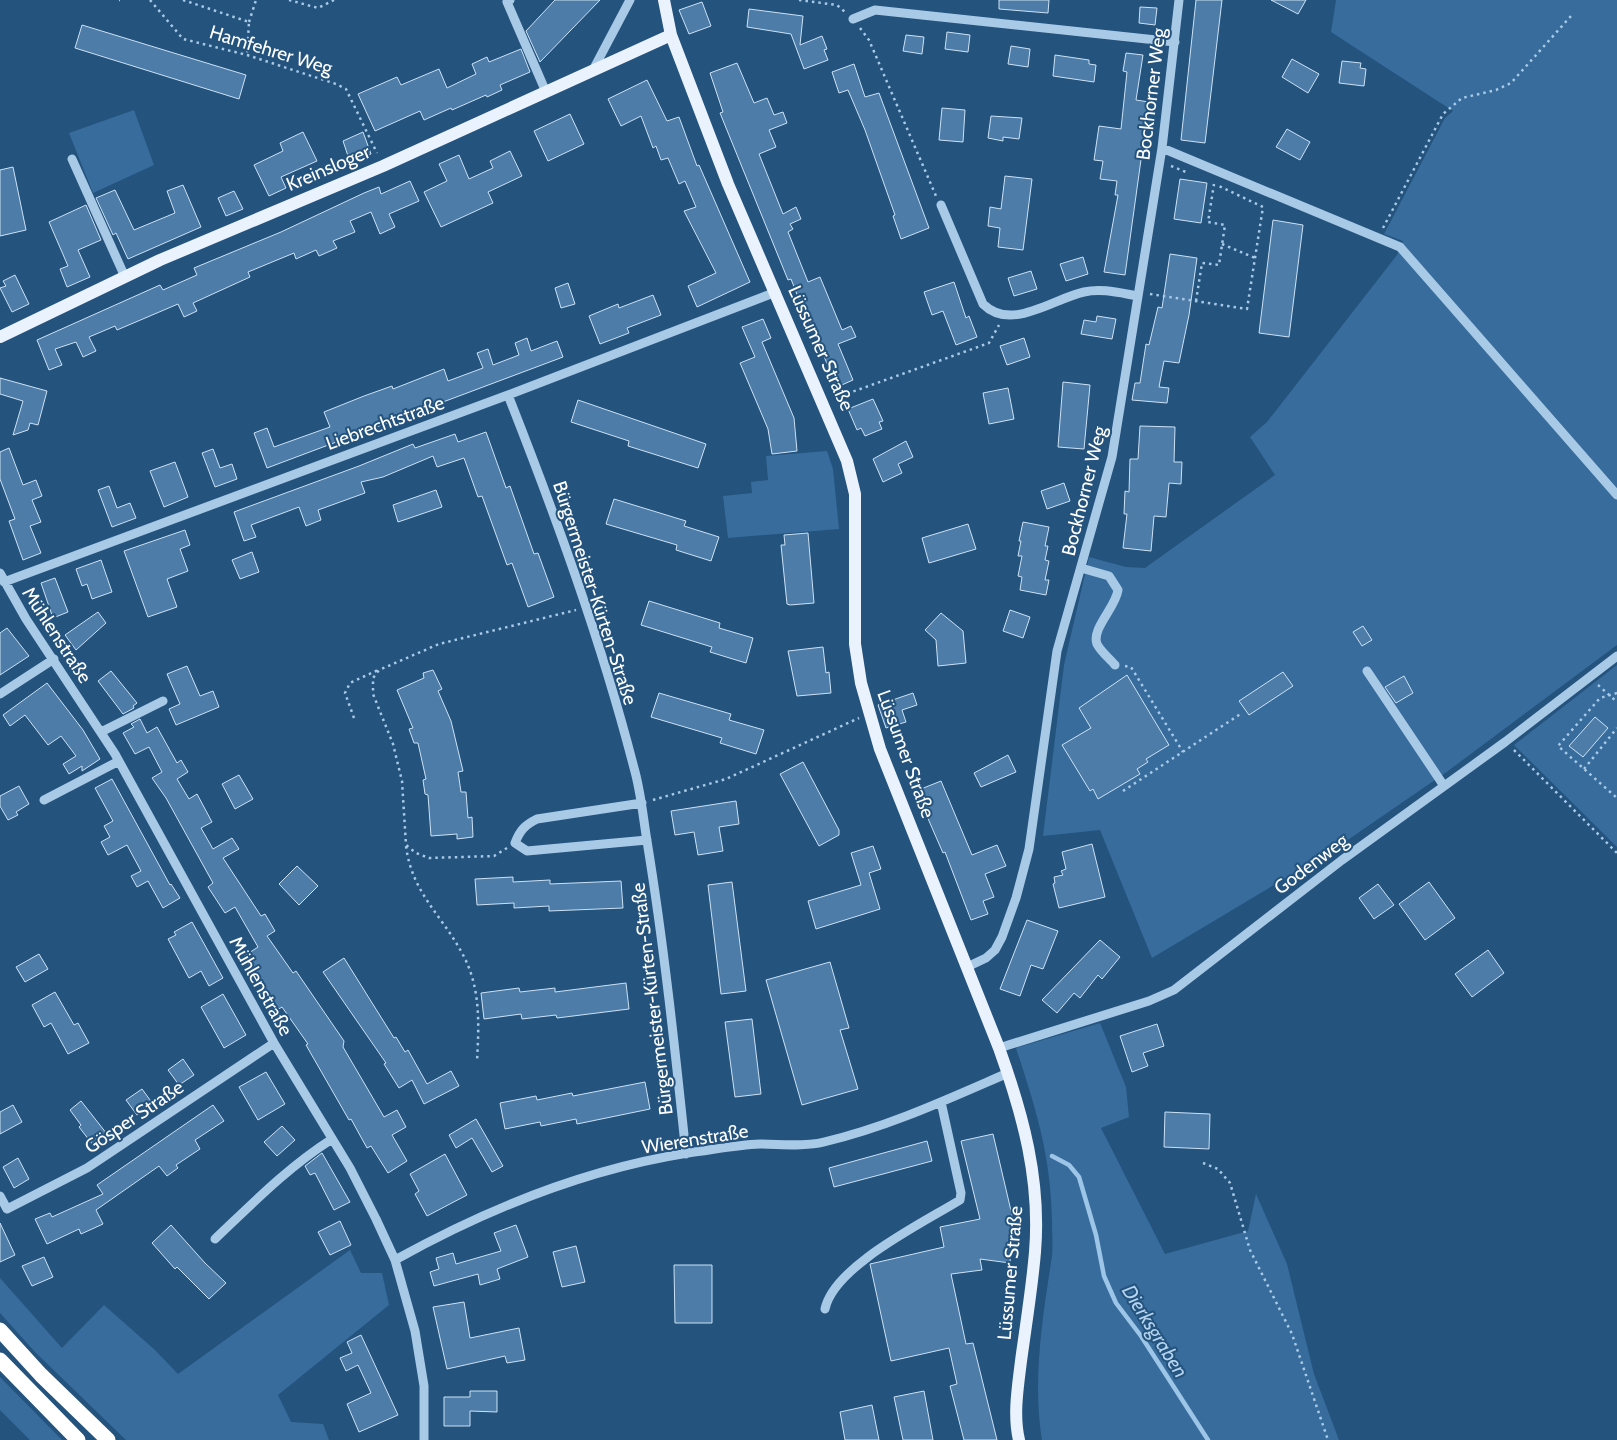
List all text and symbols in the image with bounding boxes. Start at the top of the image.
street label: Hamfehrer Weg [207,20,336,80]
street label: Bockhorner Weg [1131,26,1171,161]
street label: Kreinsloger [283,140,373,196]
street label: Lüssumer Straße [783,282,859,414]
street label: Liebrechtstraße [323,391,448,455]
street label: Bockhorner Weg [1057,423,1111,558]
street label: Bürgermeister-Kürten-Straße [548,478,642,708]
street label: Mühlenstraße [17,583,97,688]
street label: Lüssumer Straße [872,687,940,821]
street label: Godenweg [1269,828,1353,899]
street label: Bürgermeister-Kürten-Straße [626,881,678,1116]
street label: Mühlenstraße [224,932,298,1040]
street label: Gösper Straße [80,1075,188,1159]
street label: Wierenstraße [640,1119,750,1159]
street label: Lüssumer Straße [993,1205,1027,1341]
water label: Dierksgraben [1117,1280,1193,1382]

